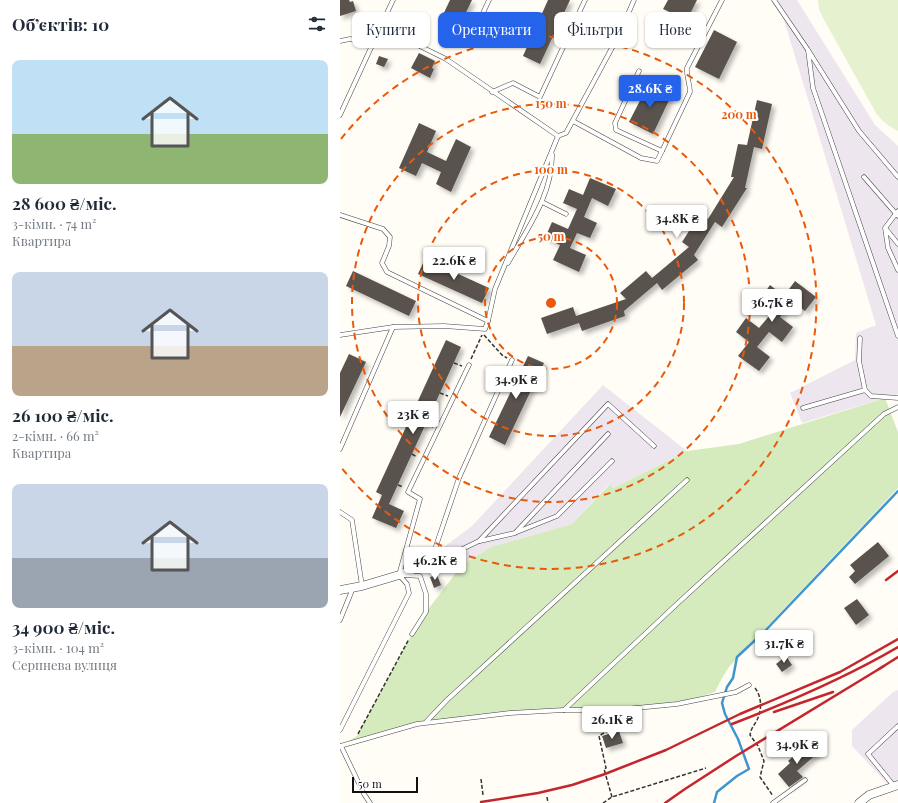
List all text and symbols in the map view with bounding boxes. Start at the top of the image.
chip: Купити [352,12,430,48]
chip: Орендувати [438,12,546,48]
chip: Фільтри [554,12,637,48]
chip: Нове [645,12,706,48]
text: Об’єктів: 10 [12,13,109,35]
icon: filters [306,13,328,35]
pin: 28.6K ₴ [613,75,687,109]
text: 28.6K ₴ [628,79,672,96]
icon: home [134,86,206,158]
text: 150 m [535,95,567,111]
text: 200 m [721,106,757,122]
text: 100 m [534,161,568,177]
text: 28 600 ₴/міс. [12,192,117,214]
pin: 34.8K ₴ [640,205,714,239]
text: 34.8K ₴ [655,209,699,226]
text: 3-кімн. · 74 m² [12,215,96,232]
text: 50 m [538,228,565,244]
text: Квартира [12,232,71,249]
pin: 22.6K ₴ [417,247,491,281]
text: 22.6K ₴ [432,251,476,268]
pin: 36.7K ₴ [735,289,809,323]
text: 36.7K ₴ [751,293,793,310]
centre of rings [544,296,558,310]
icon: home [134,298,206,370]
pin: 34.9K ₴ [479,366,553,400]
text: 34.9K ₴ [494,370,538,387]
pin: 23K ₴ [385,401,441,435]
text: 26 100 ₴/міс. [12,404,114,426]
text: 23K ₴ [397,405,429,422]
text: 2-кімн. · 66 m² [12,427,99,444]
text: Квартира [12,444,71,461]
icon: home [134,510,206,582]
pin: 46.2K ₴ [398,547,472,581]
text: 46.2K ₴ [413,551,457,568]
text: 34 900 ₴/міс. [12,616,115,638]
pin: 31.7K ₴ [747,630,821,664]
text: 31.7K ₴ [764,634,804,651]
text: 3-кімн. · 104 m² [12,639,104,656]
text: Серпнева вулиця [12,656,117,673]
pin: 26.1K ₴ [575,706,649,740]
text: 26.1K ₴ [591,710,633,727]
pin: 34.9K ₴ [760,731,834,765]
text: 34.9K ₴ [775,735,819,752]
scale bar [352,775,418,794]
text: 50 m [358,776,382,791]

